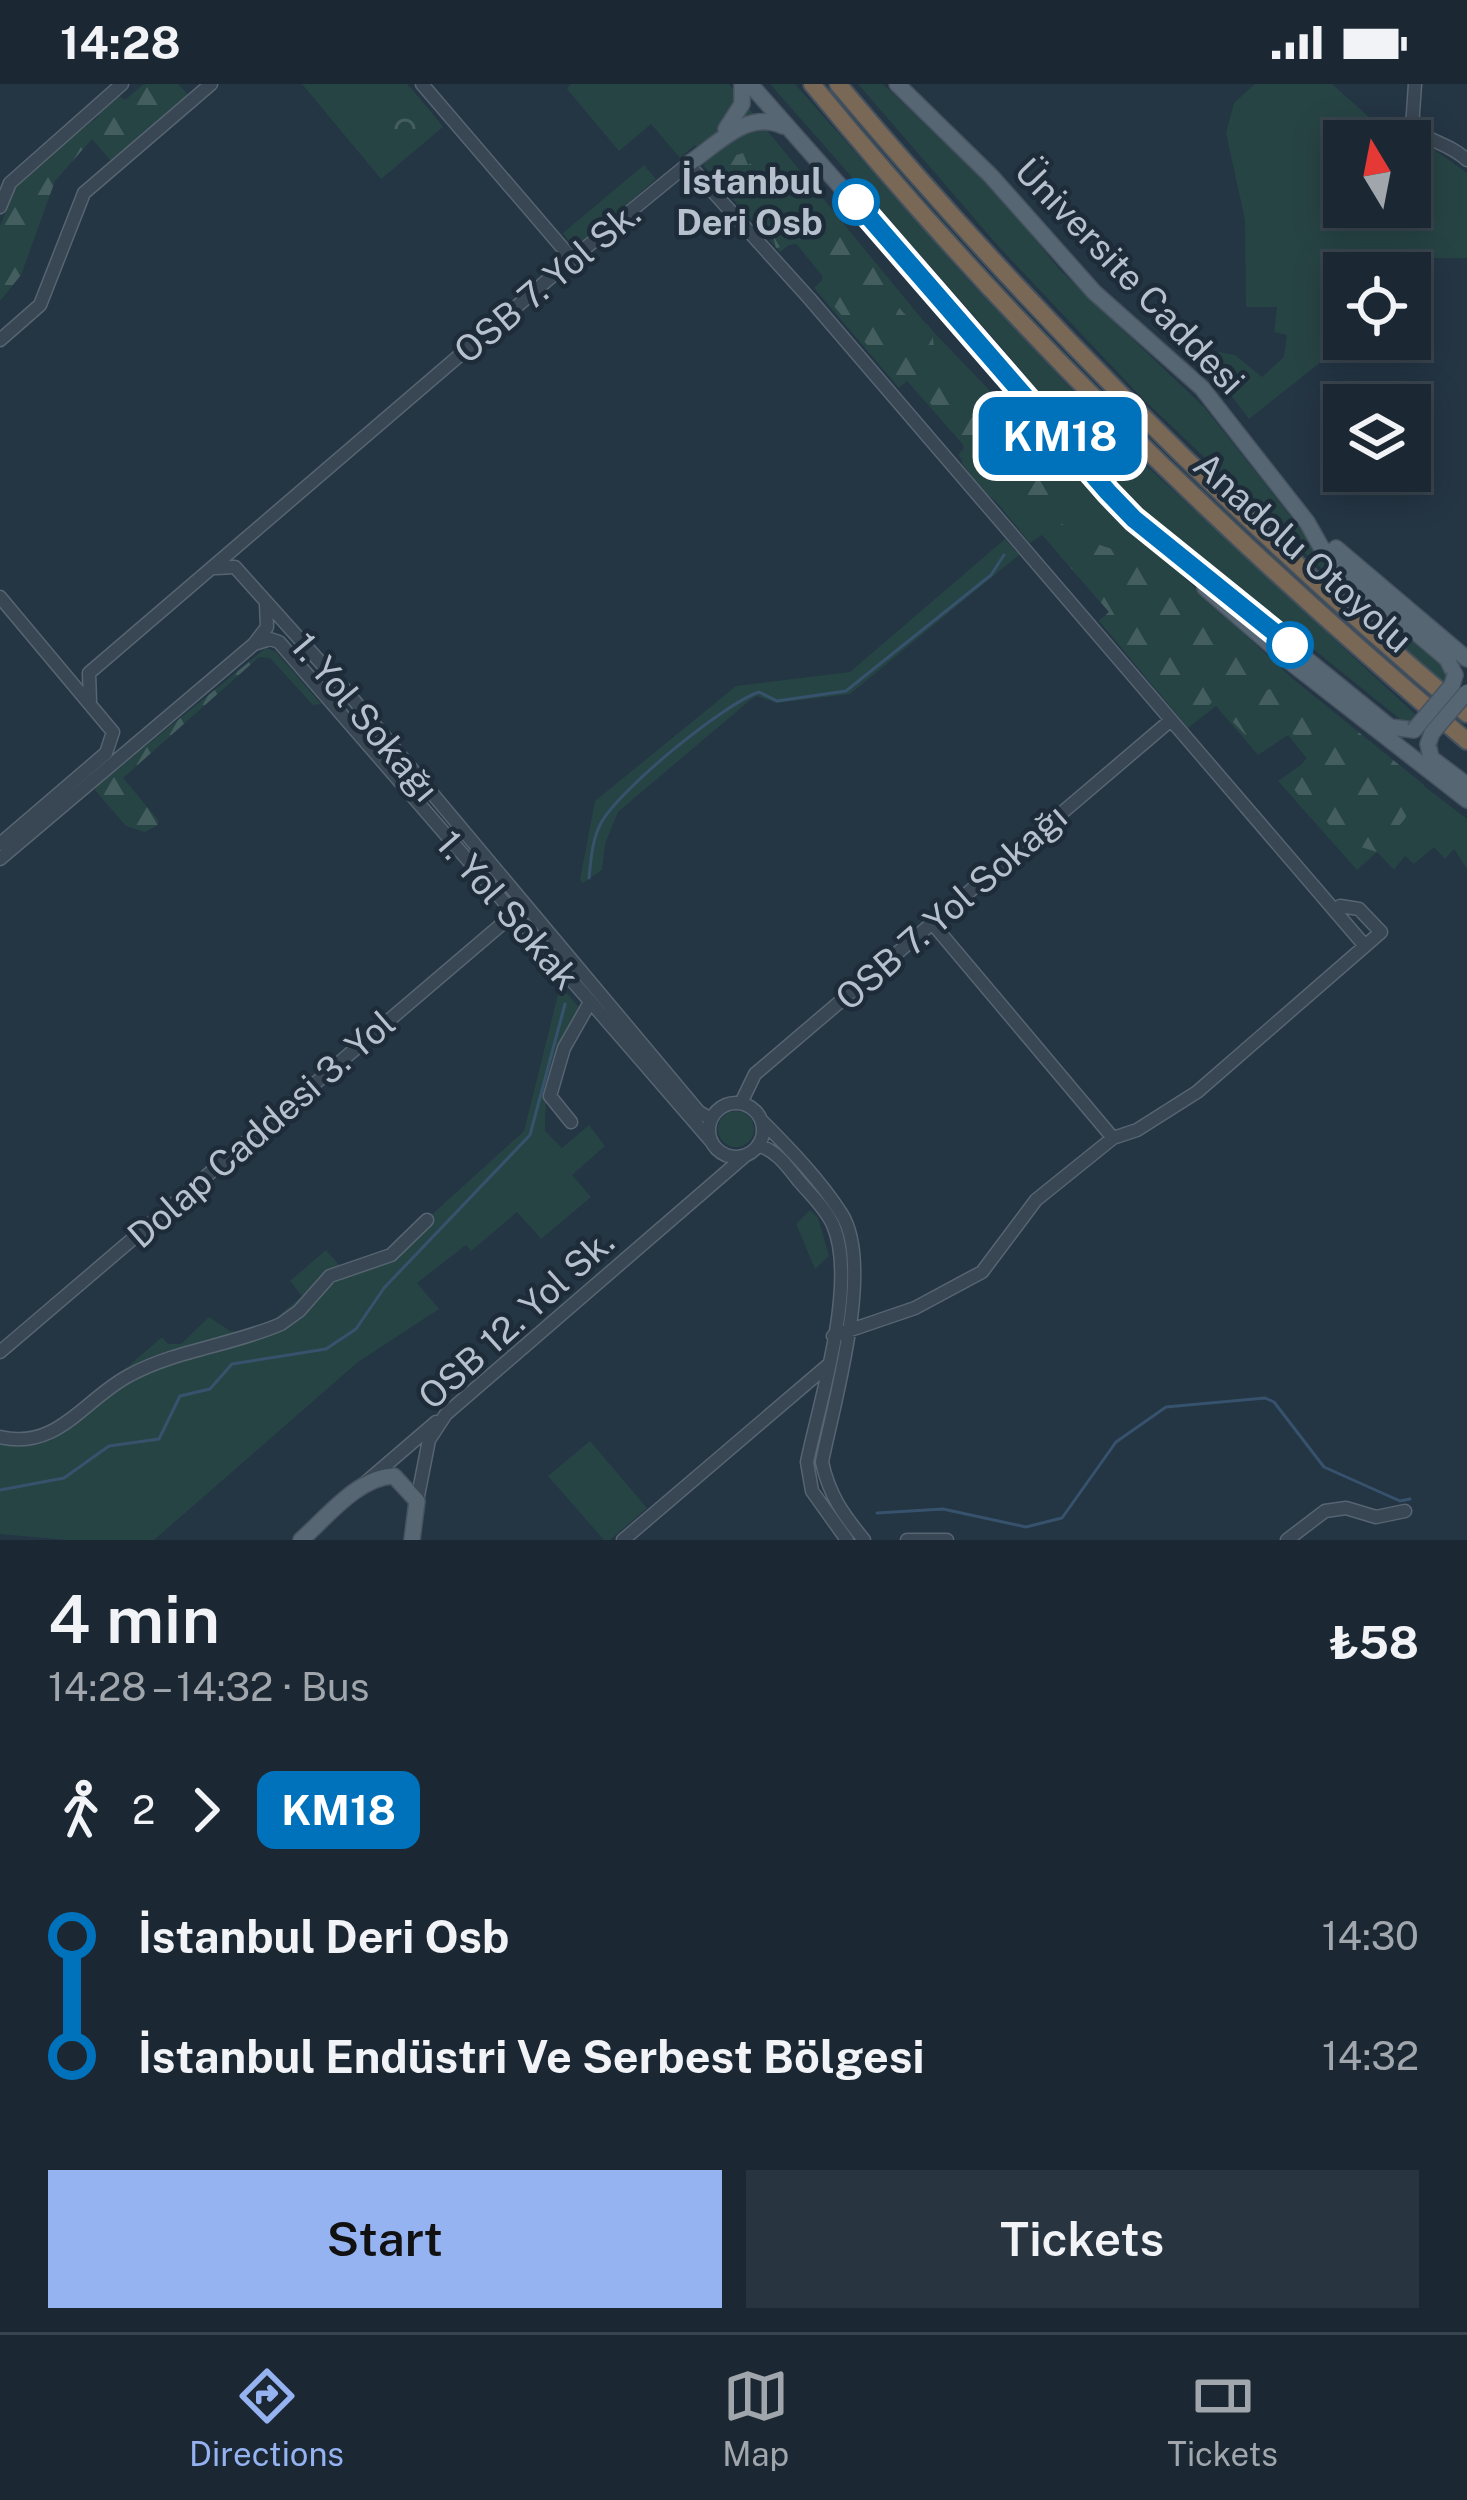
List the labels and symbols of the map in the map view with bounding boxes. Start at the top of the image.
north arrow [1323,120,1431,228]
street label: Üniversite Caddesi [1007,149,1253,403]
place label: İstanbul Deri Osb [676,160,823,243]
marker: İstanbul Deri Osb [834,180,878,224]
street label: OSB 7. Yol Sk. [446,192,648,372]
line badge: KM18 [976,397,1144,475]
street label: Anadolu Otoyolu [1186,443,1420,661]
unlabelled marker [1268,623,1312,667]
street label: 1. Yol Sokağı [283,625,447,809]
street label: OSB 7. Yol Sokağı [827,795,1075,1019]
street label: 1. Yol Sokak [428,823,588,997]
street label: Dolap Caddesi 3. Yol [119,1002,403,1256]
street label: OSB 12. Yol Sk. [410,1220,622,1418]

